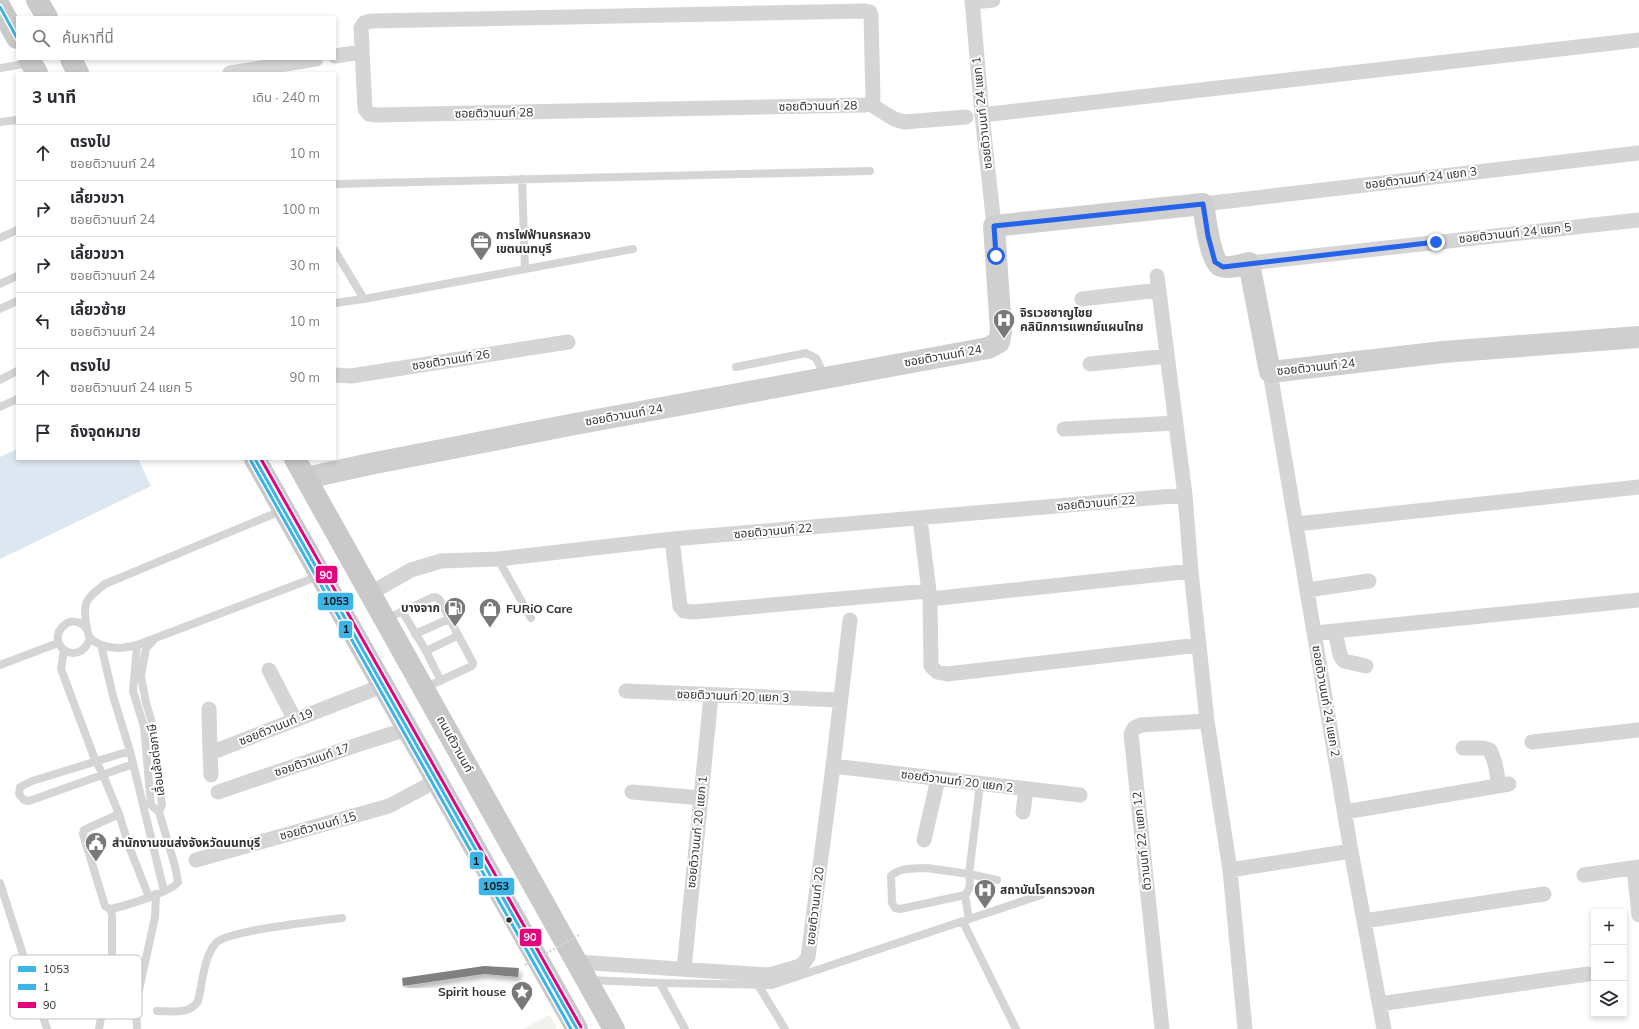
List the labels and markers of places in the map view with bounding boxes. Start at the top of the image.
place label: การไฟฟ้านครหลวง เขตนนทบุรี [496,227,591,256]
office icon: การไฟฟ้านครหลวง เขตนนทบุรี [468,229,494,262]
place label: จิรเวชชาญไชย คลินิกการแพทย์แผนไทย [1020,305,1144,334]
hospital icon: จิรเวชชาญไชย คลินิกการแพทย์แผนไทย [991,307,1017,340]
fuel station icon: บางจาก [442,595,468,628]
shop icon: FURiO Care [477,596,503,629]
place label: บางจาก [401,600,440,615]
place label: FURiO Care [506,601,573,616]
public building icon: สำนักงานขนส่งจังหวัดนนทบุรี [83,830,109,863]
place label: สำนักงานขนส่งจังหวัดนนทบุรี [112,835,260,850]
hospital icon: สถาบันโรคทรวงอก [972,877,998,910]
place label: สถาบันโรคทรวงอก [1000,882,1095,897]
unlabelled marker [504,915,514,925]
place icon: Spirit house [509,979,535,1012]
place label: Spirit house [438,984,506,999]

